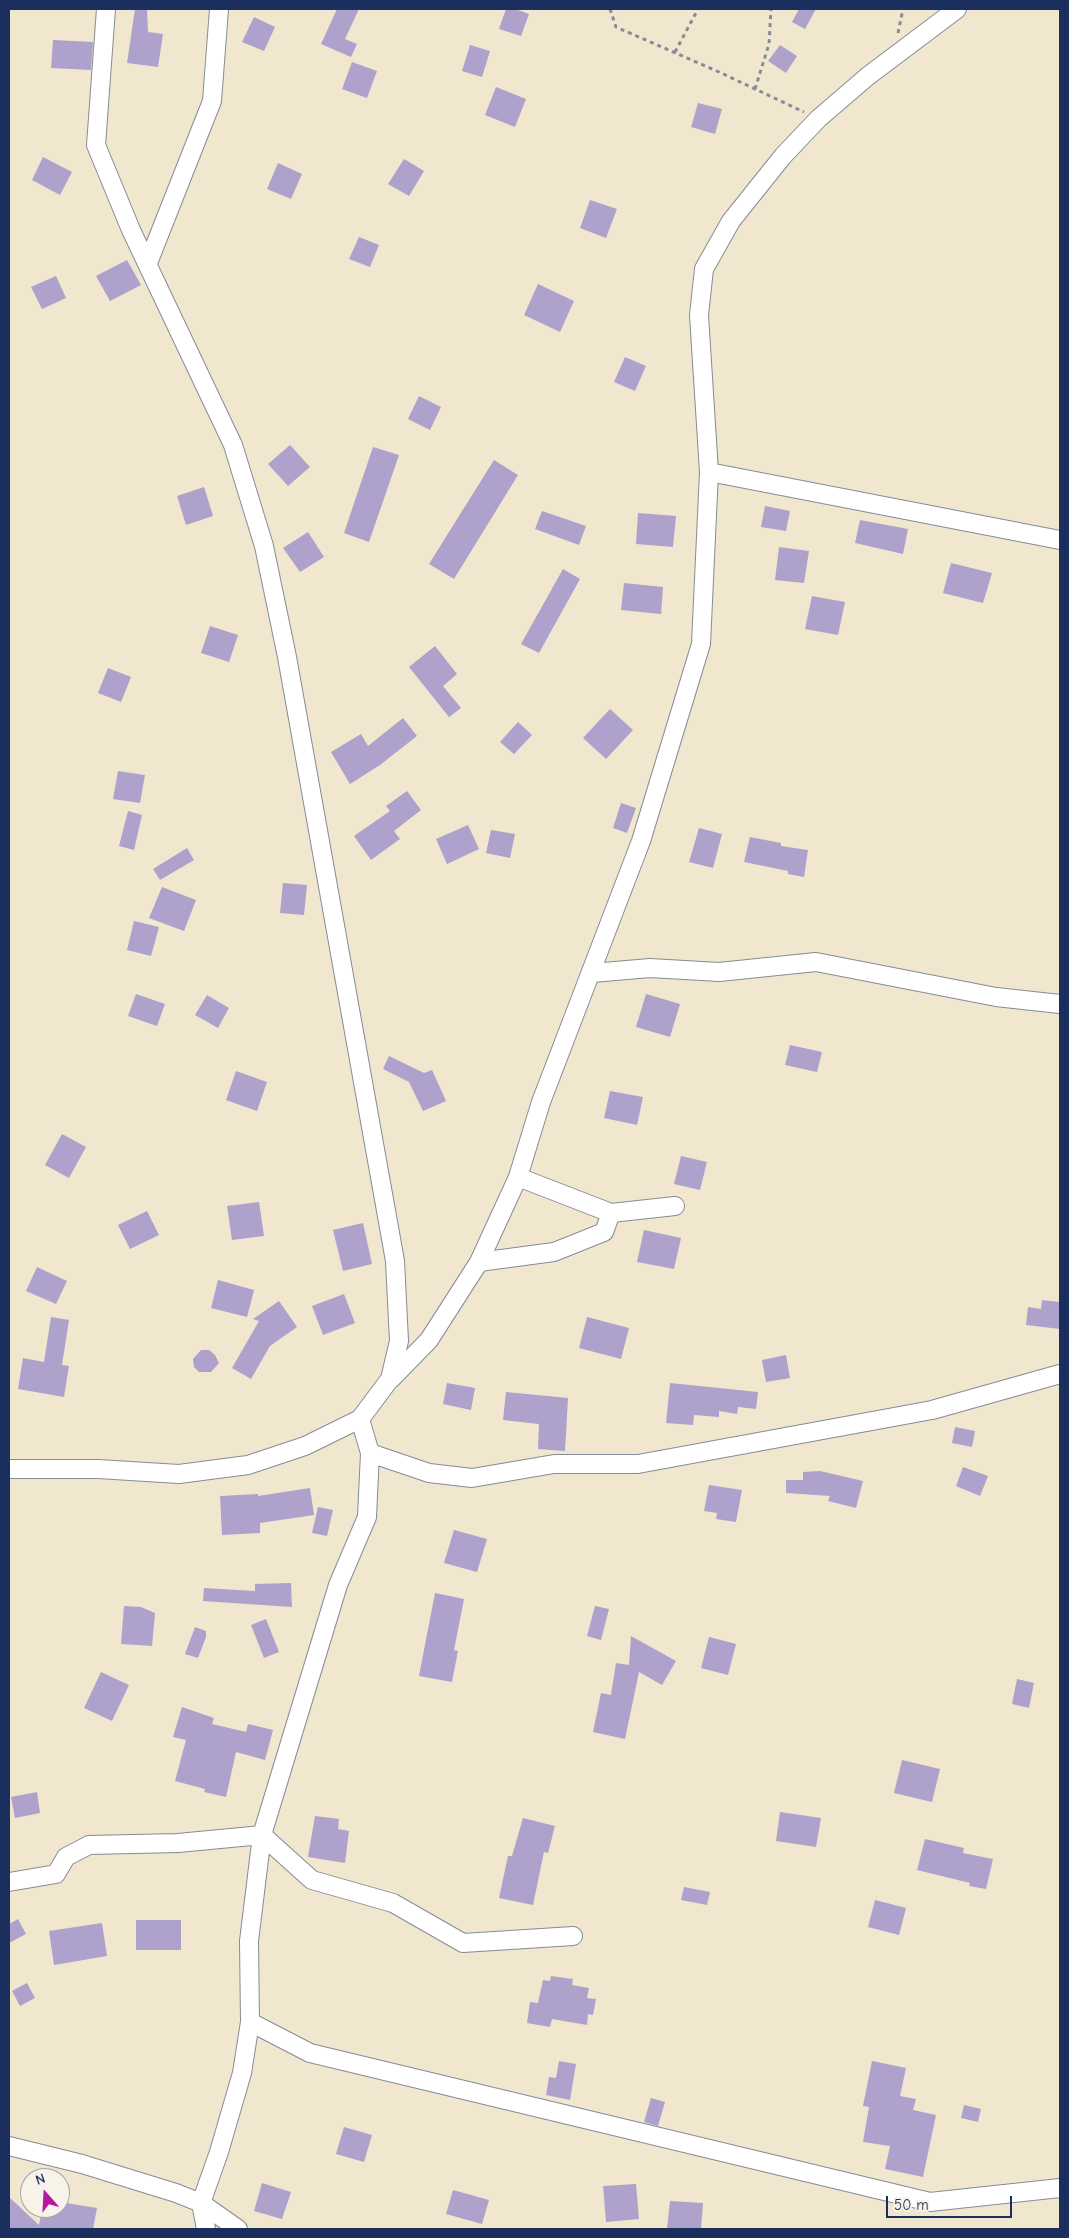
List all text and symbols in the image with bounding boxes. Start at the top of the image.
north arrow [20,2168,70,2218]
text: N [33,2170,47,2189]
scale bar [889,2186,1015,2218]
text: 50 m [894,2196,929,2214]

